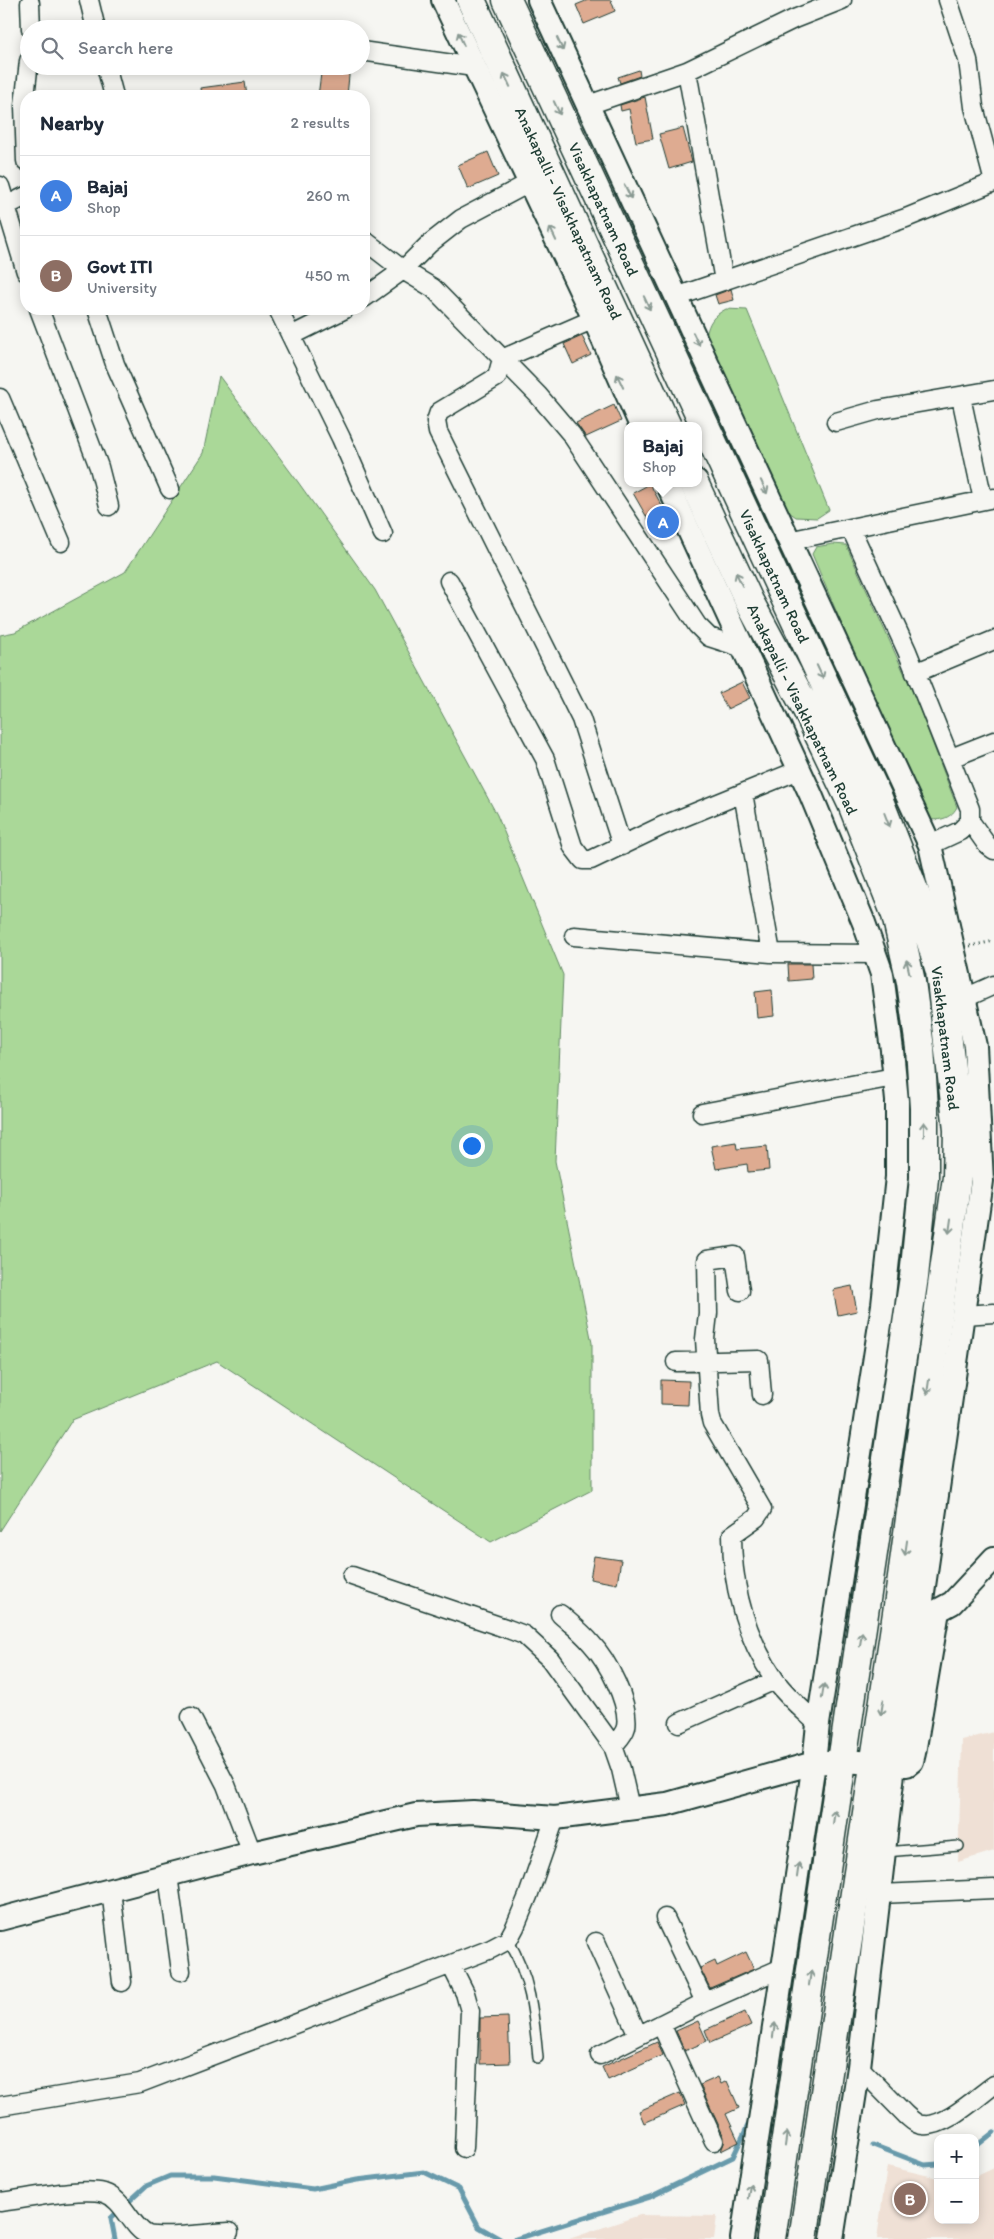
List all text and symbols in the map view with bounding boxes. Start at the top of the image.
search box [20,20,370,75]
one-way arrow [456,32,465,47]
icon: search [38,34,66,62]
text: Search here [78,36,173,59]
one-way arrow [555,36,565,51]
one-way arrow [502,72,512,87]
one-way arrow [553,100,562,115]
street label: Anakapalli - Visakhapatnam Road [511,104,626,323]
text: Nearby [40,110,104,135]
text: 2 results [290,113,350,132]
street label: Visakhapatnam Road [564,140,643,279]
text: Bajaj [87,175,128,198]
one-way arrow [624,184,633,199]
text: A [51,186,61,205]
text: 260 m [306,186,350,205]
text: Shop [87,198,121,217]
one-way arrow [548,227,557,242]
text: Govt ITI [87,255,153,278]
text: B [51,266,61,285]
text: 450 m [305,266,350,285]
text: University [87,278,157,297]
one-way arrow [643,295,653,310]
one-way arrow [691,331,701,346]
one-way arrow [615,374,625,389]
popup [624,422,702,487]
text: Bajaj [643,434,683,457]
text: Shop [643,457,676,476]
one-way arrow [759,479,769,494]
pin: A [647,503,679,541]
street label: Visakhapatnam Road [735,507,814,646]
one-way arrow [733,572,743,587]
street label: Anakapalli - Visakhapatnam Road [743,601,862,818]
one-way arrow [815,664,825,679]
one-way arrow [883,812,892,827]
one-way arrow [903,960,912,976]
street label: Visakhapatnam Road [927,965,964,1112]
one-way arrow [919,1121,929,1138]
your location [459,1133,485,1159]
one-way arrow [945,1217,955,1233]
one-way arrow [923,1378,933,1394]
one-way arrow [901,1539,911,1555]
one-way arrow [856,1632,866,1648]
one-way arrow [818,1684,828,1700]
one-way arrow [877,1700,887,1716]
one-way arrow [829,1810,839,1826]
one-way arrow [794,1862,804,1878]
one-way arrow [805,1970,815,1986]
one-way arrow [769,2023,779,2039]
one-way arrow [781,2131,791,2147]
map controls [934,2134,979,2224]
button: + [934,2134,979,2179]
button: − [934,2179,979,2224]
pin: B [894,2180,926,2218]
one-way arrow [745,2183,755,2199]

